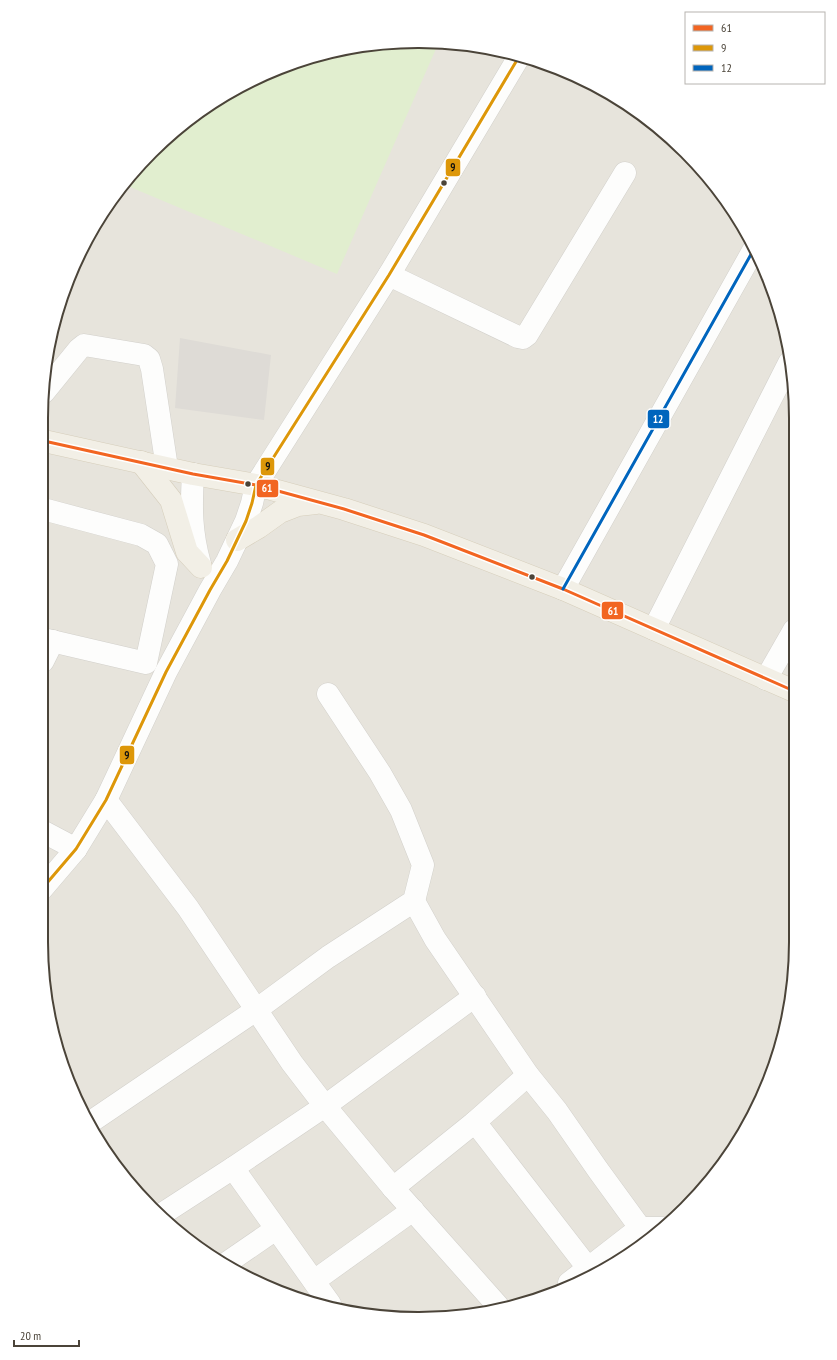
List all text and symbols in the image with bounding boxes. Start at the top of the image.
legend [685,12,825,84]
text: 61 [721,20,732,35]
text: 9 [721,40,726,55]
text: 12 [721,60,732,75]
line badge: 9 [445,158,461,177]
text: 9 [450,160,456,174]
unlabelled marker [439,178,449,188]
line badge: 12 [647,409,670,429]
text: 12 [653,412,663,426]
line badge: 9 [260,457,275,476]
text: 9 [265,459,271,473]
unlabelled marker [243,479,253,489]
line badge: 61 [256,479,279,498]
text: 61 [262,481,272,495]
unlabelled marker [527,572,537,582]
line badge: 61 [601,601,624,620]
text: 61 [608,604,618,618]
line badge: 9 [119,745,135,765]
text: 9 [124,748,130,762]
scale bar [14,1322,79,1348]
text: 20 m [20,1328,41,1343]

